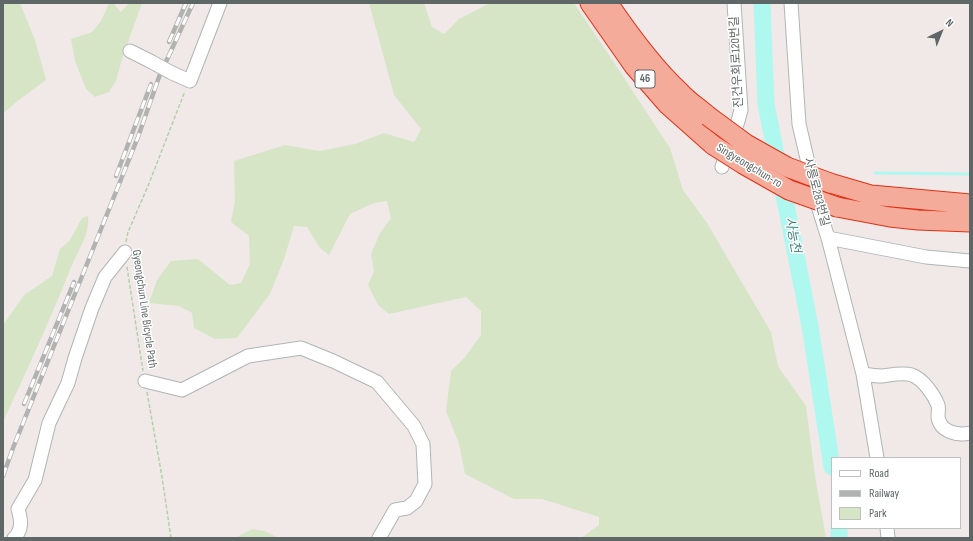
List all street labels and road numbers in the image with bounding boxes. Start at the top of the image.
street label: 진건우회로120번길 [727,16,747,108]
road number: 46 [635,70,655,88]
street label: Singyeongchun-ro [714,141,784,191]
street label: 사릉로283번길 [800,156,832,228]
street label: Gyeongchun Line Bicycle Path [129,249,159,369]

